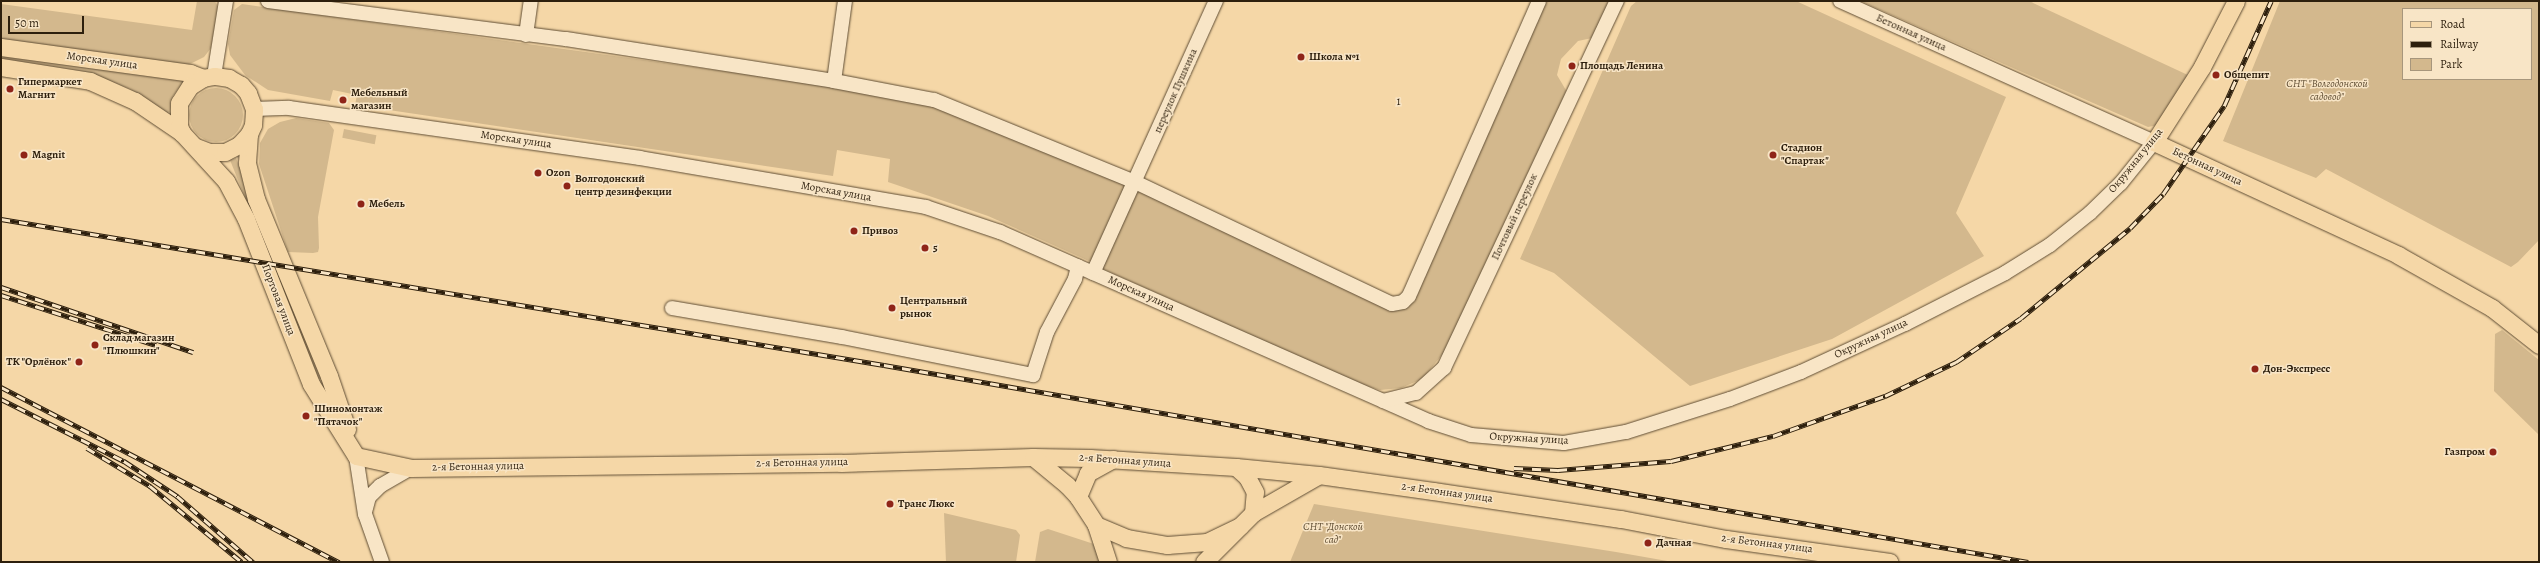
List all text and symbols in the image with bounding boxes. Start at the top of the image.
scale bar [10,8,86,34]
legend [2402,8,2532,80]
street label: Бетонная улица [1874,12,1948,54]
text: 50 m [15,15,39,31]
text: Road [2440,16,2465,32]
text: Railway [2440,36,2478,52]
street label: переулок Пушкина [1151,47,1201,135]
street label: Морская улица [66,49,138,73]
place label: Школа №1 [1309,50,1360,64]
marker: Школа №1 [1296,52,1306,62]
text: Park [2440,56,2463,72]
place label: Площадь Ленина [1580,59,1663,73]
marker: Площадь Ленина [1567,61,1577,71]
place label: Общепит [2224,68,2269,82]
marker: Общепит [2211,70,2221,80]
place label: Гипермаркет Магнит [18,76,82,102]
park label: СНТ "Волгодонской садовод" [2286,78,2368,104]
marker: Гипермаркет Магнит [5,84,15,94]
place label: Мебельный магазин [351,87,407,113]
marker: Мебельный магазин [338,95,348,105]
district label: 1 [1396,95,1402,109]
street label: Окружная улица [2106,126,2166,196]
street label: Морская улица [480,128,552,152]
place label: Стадион "Спартак" [1781,142,1829,168]
street label: Бетонная улица [2170,145,2244,189]
place label: Magnit [32,148,65,162]
marker: Magnit [19,150,29,160]
marker: Стадион "Спартак" [1768,150,1778,160]
place label: Ozon [546,166,570,180]
marker: Ozon [533,168,543,178]
street label: Почтовый переулок [1489,172,1541,262]
place label: Волгодонский центр дезинфекции [575,173,672,199]
street label: Морская улица [800,179,872,205]
marker: Волгодонский центр дезинфекции [562,181,572,191]
place label: Мебель [369,197,405,211]
marker: Мебель [356,199,366,209]
place label: Привоз [862,224,898,238]
marker: Привоз [849,226,859,236]
place label: 5 [933,241,938,255]
marker: 5 [920,243,930,253]
street label: Портовая улица [258,263,298,337]
street label: Морская улица [1106,273,1176,315]
place label: Центральный рынок [900,295,967,321]
marker: Центральный рынок [887,303,897,313]
street label: Окружная улица [1832,316,1910,362]
place label: Склад магазин "Плюшкин" [103,332,174,358]
marker: Склад магазин "Плюшкин" [90,340,100,350]
place label: ТК "Орлёнок" [6,355,71,369]
marker: ТК "Орлёнок" [74,357,84,367]
place label: Дон-Экспресс [2263,362,2330,376]
marker: Дон-Экспресс [2250,364,2260,374]
place label: Шиномонтаж "Пятачок" [314,403,383,429]
marker: Шиномонтаж "Пятачок" [301,411,311,421]
street label: Окружная улица [1489,430,1569,448]
place label: Газпром [2444,445,2485,459]
marker: Газпром [2488,447,2498,457]
street label: 2-я Бетонная улица [1079,451,1171,471]
street label: 2-я Бетонная улица [756,456,848,470]
street label: 2-я Бетонная улица [432,460,524,474]
street label: 2-я Бетонная улица [1400,480,1494,506]
place label: Транс Люкс [898,497,955,511]
marker: Транс Люкс [885,499,895,509]
park label: СНТ "Донской сад" [1303,521,1363,547]
street label: 2-я Бетонная улица [1720,532,1814,556]
place label: Дачная [1656,536,1692,550]
marker: Дачная [1643,538,1653,548]

